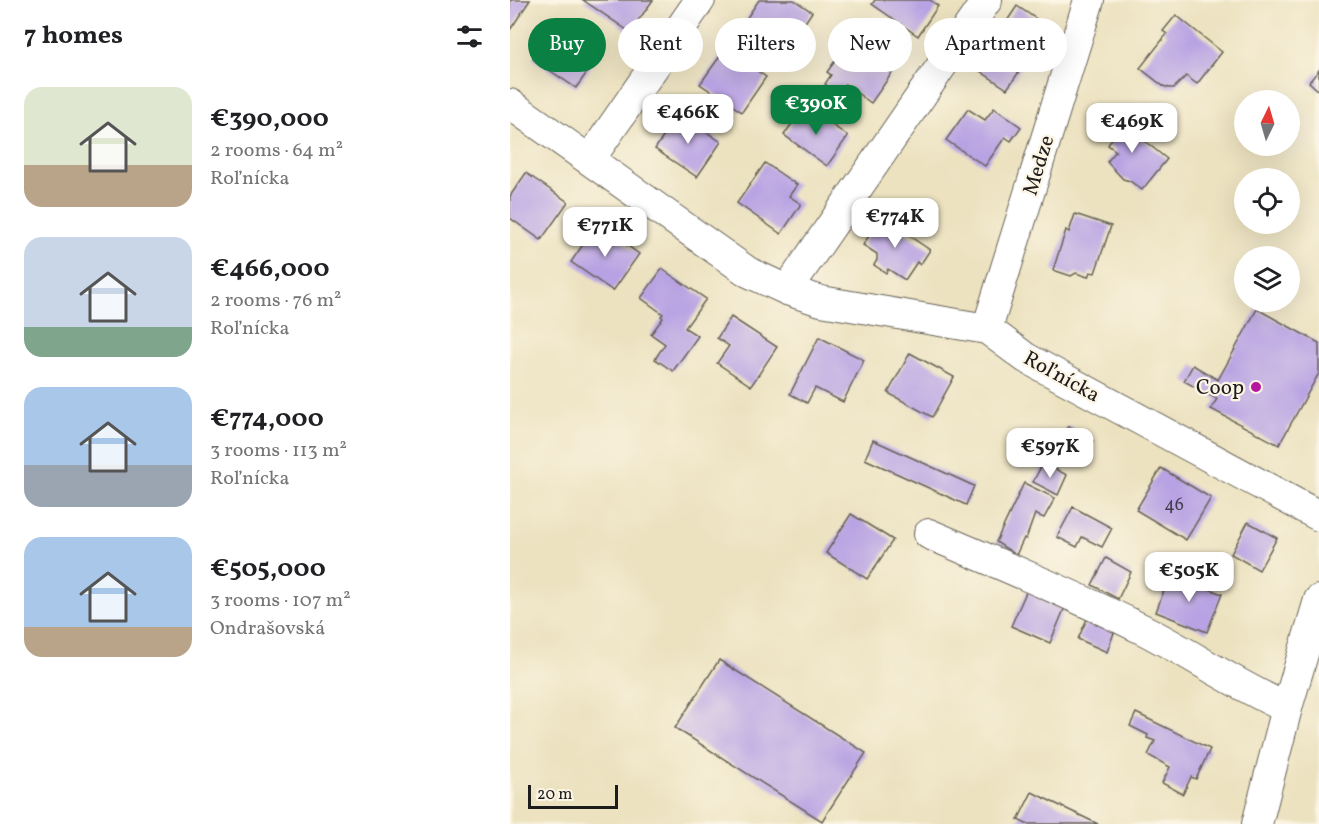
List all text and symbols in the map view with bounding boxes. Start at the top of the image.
text: 7 homes [24,18,123,54]
chip: Buy [528,18,606,72]
chip: Rent [618,18,703,72]
chip: Filters [715,18,816,72]
chip: New [828,18,912,72]
chip: Apartment [924,18,1067,72]
icon: filters [453,20,486,53]
pin: €390K [774,85,858,136]
text: €390K [785,90,847,118]
north arrow [1234,90,1300,156]
map controls [1234,90,1300,312]
pin: €466K [646,94,730,145]
text: €466K [656,99,720,127]
text: €390,000 [210,101,329,137]
pin: €469K [1090,103,1174,154]
text: €469K [1100,108,1164,136]
icon: home [72,111,144,183]
street label: Medze [1017,132,1062,199]
text: 2 rooms · 64 m² [210,137,343,165]
text: Roľnícka [210,165,289,193]
button: locate [1234,168,1300,234]
pin: €774K [853,198,937,249]
text: €774K [866,203,924,231]
pin: €771K [563,207,647,258]
text: €771K [577,212,633,240]
button: layers [1234,246,1300,312]
text: €466,000 [210,251,329,287]
icon: home [72,261,144,333]
text: 2 rooms · 76 m² [210,287,342,315]
text: Roľnícka [210,315,289,343]
street label: Roľnícka [1018,344,1105,410]
place label: Coop [1196,374,1244,403]
marker: Coop [1249,380,1263,394]
text: €774,000 [210,401,324,437]
icon: home [72,411,144,483]
pin: €597K [1008,428,1092,479]
text: €597K [1020,433,1080,461]
text: 3 rooms · 113 m² [210,437,347,465]
text: Roľnícka [210,465,289,493]
house number: 46 [1164,493,1184,518]
text: €505,000 [210,551,326,587]
pin: €505K [1147,552,1231,603]
text: €505K [1159,557,1219,585]
icon: home [72,561,144,633]
text: 3 rooms · 107 m² [210,587,351,615]
text: Ondrašovská [210,615,325,643]
scale bar [528,782,618,810]
text: 20 m [537,784,572,806]

